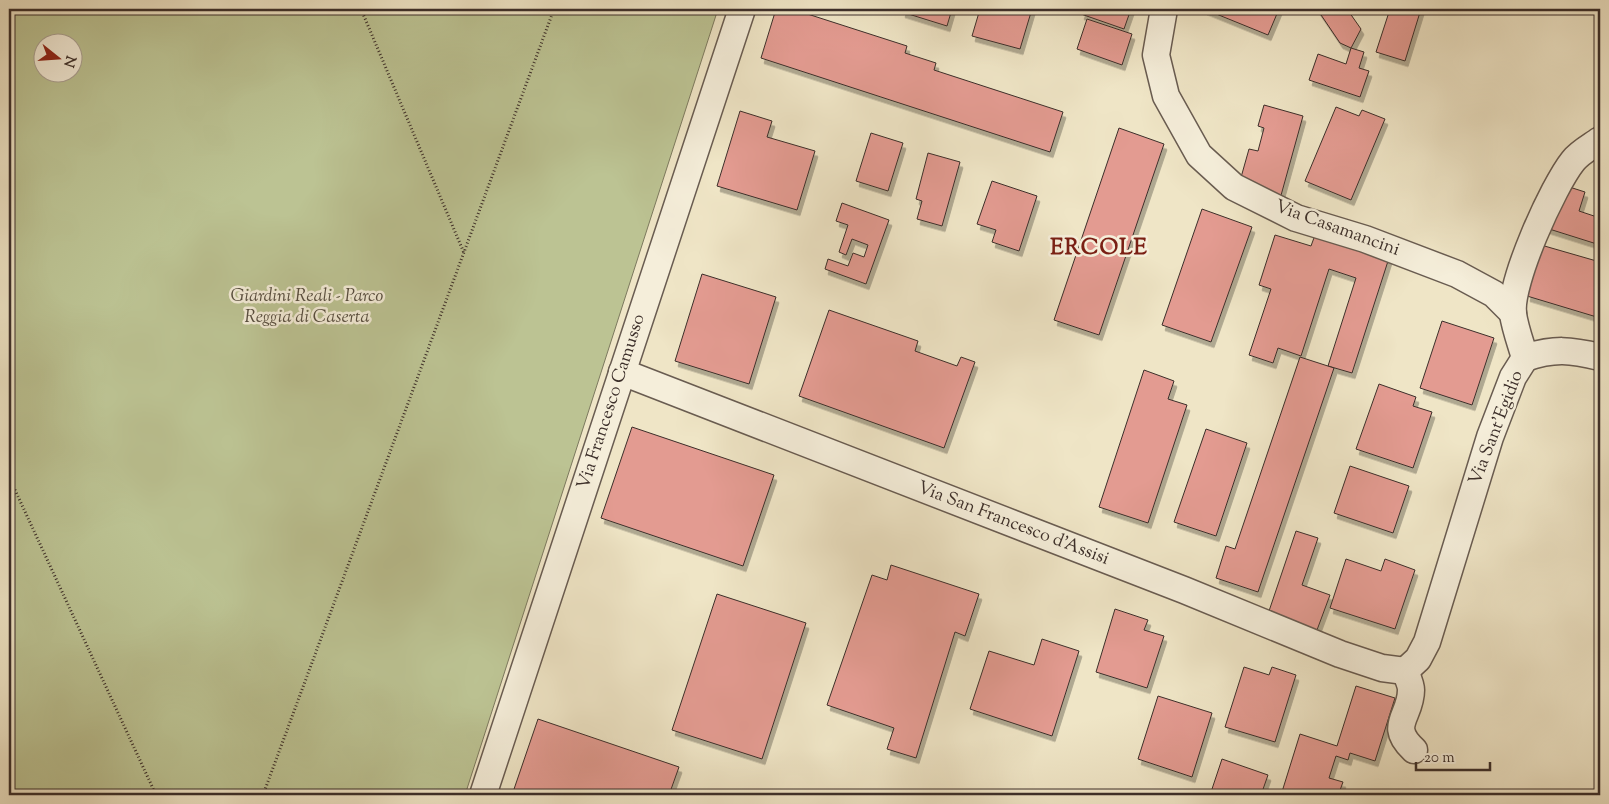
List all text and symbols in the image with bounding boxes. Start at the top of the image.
north arrow [32,32,82,82]
text: N [57,53,80,69]
street label: Via Casamancini [1271,194,1403,264]
district label: ERCOLE [1050,233,1148,265]
park label: Giardini Reali - Parco Reggia di Caserta [231,284,383,331]
street label: Via Francesco Camusso [571,311,653,493]
street label: Via Sant'Egidio [1463,367,1531,489]
street label: Via San Francesco d'Assisi [913,475,1113,573]
scale bar [1416,739,1490,771]
text: 20 m [1424,748,1455,769]

